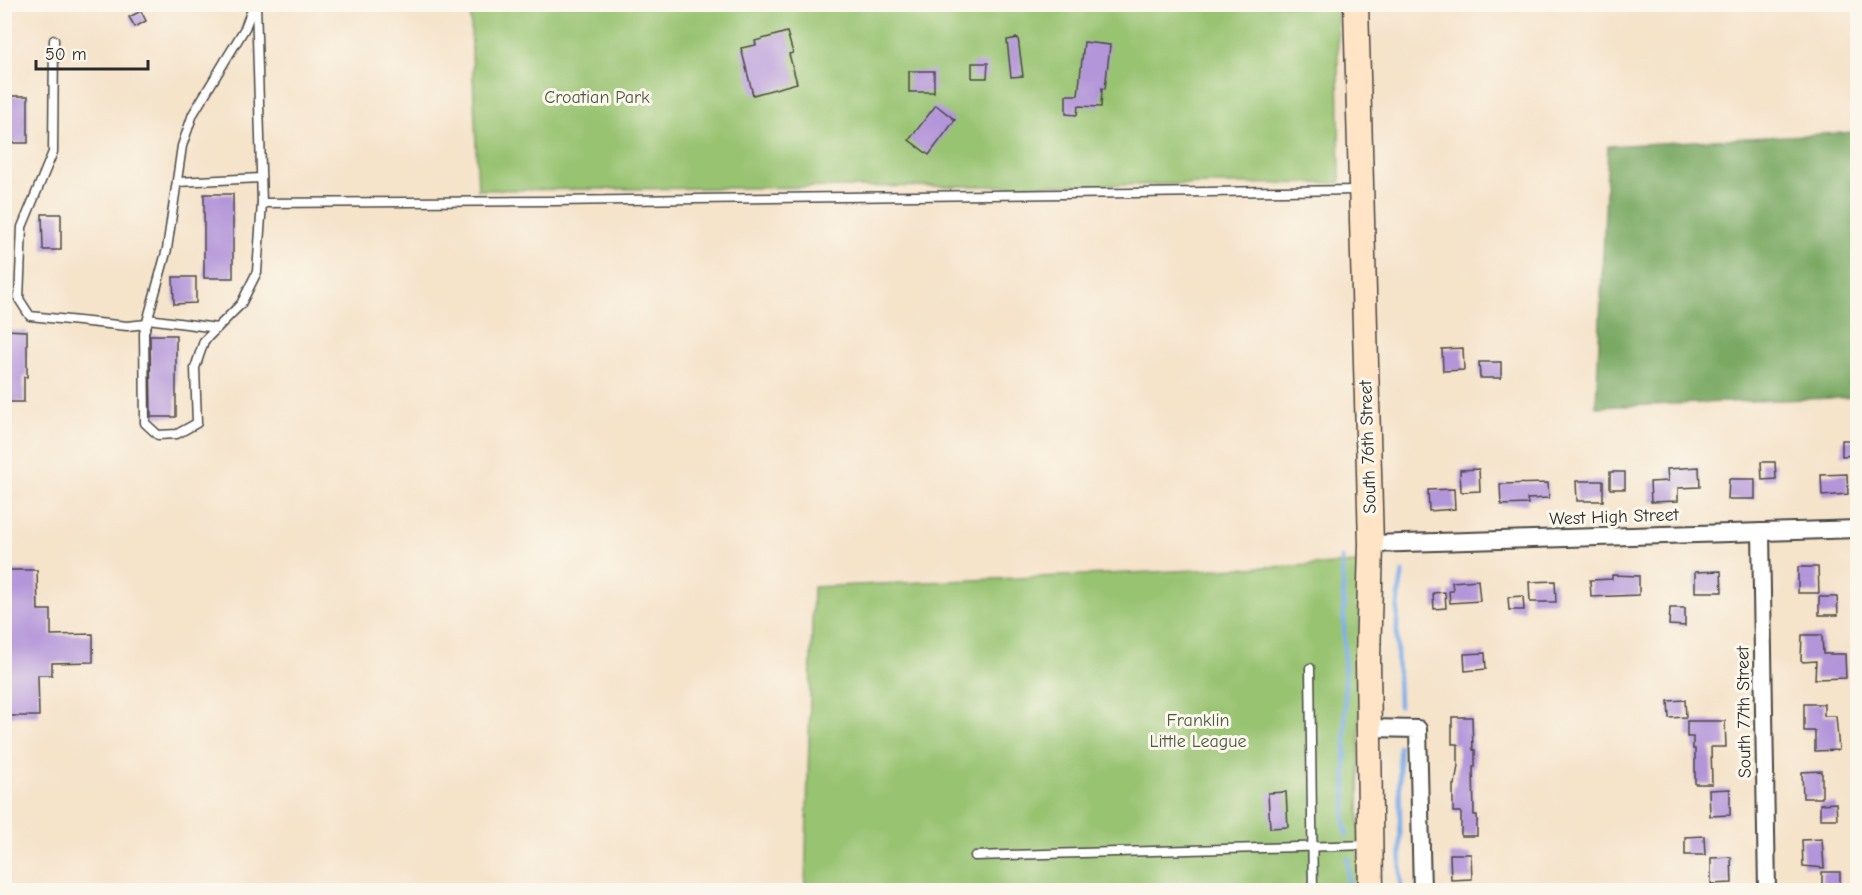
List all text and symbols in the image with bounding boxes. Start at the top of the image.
scale bar [36,33,148,71]
text: 50 m [45,44,87,65]
park label: Croatian Park [544,87,650,108]
street label: South 76th Street [1355,379,1381,514]
street label: West High Street [1549,504,1680,530]
street label: South 77th Street [1732,645,1756,778]
park label: Franklin Little League [1149,710,1247,752]

